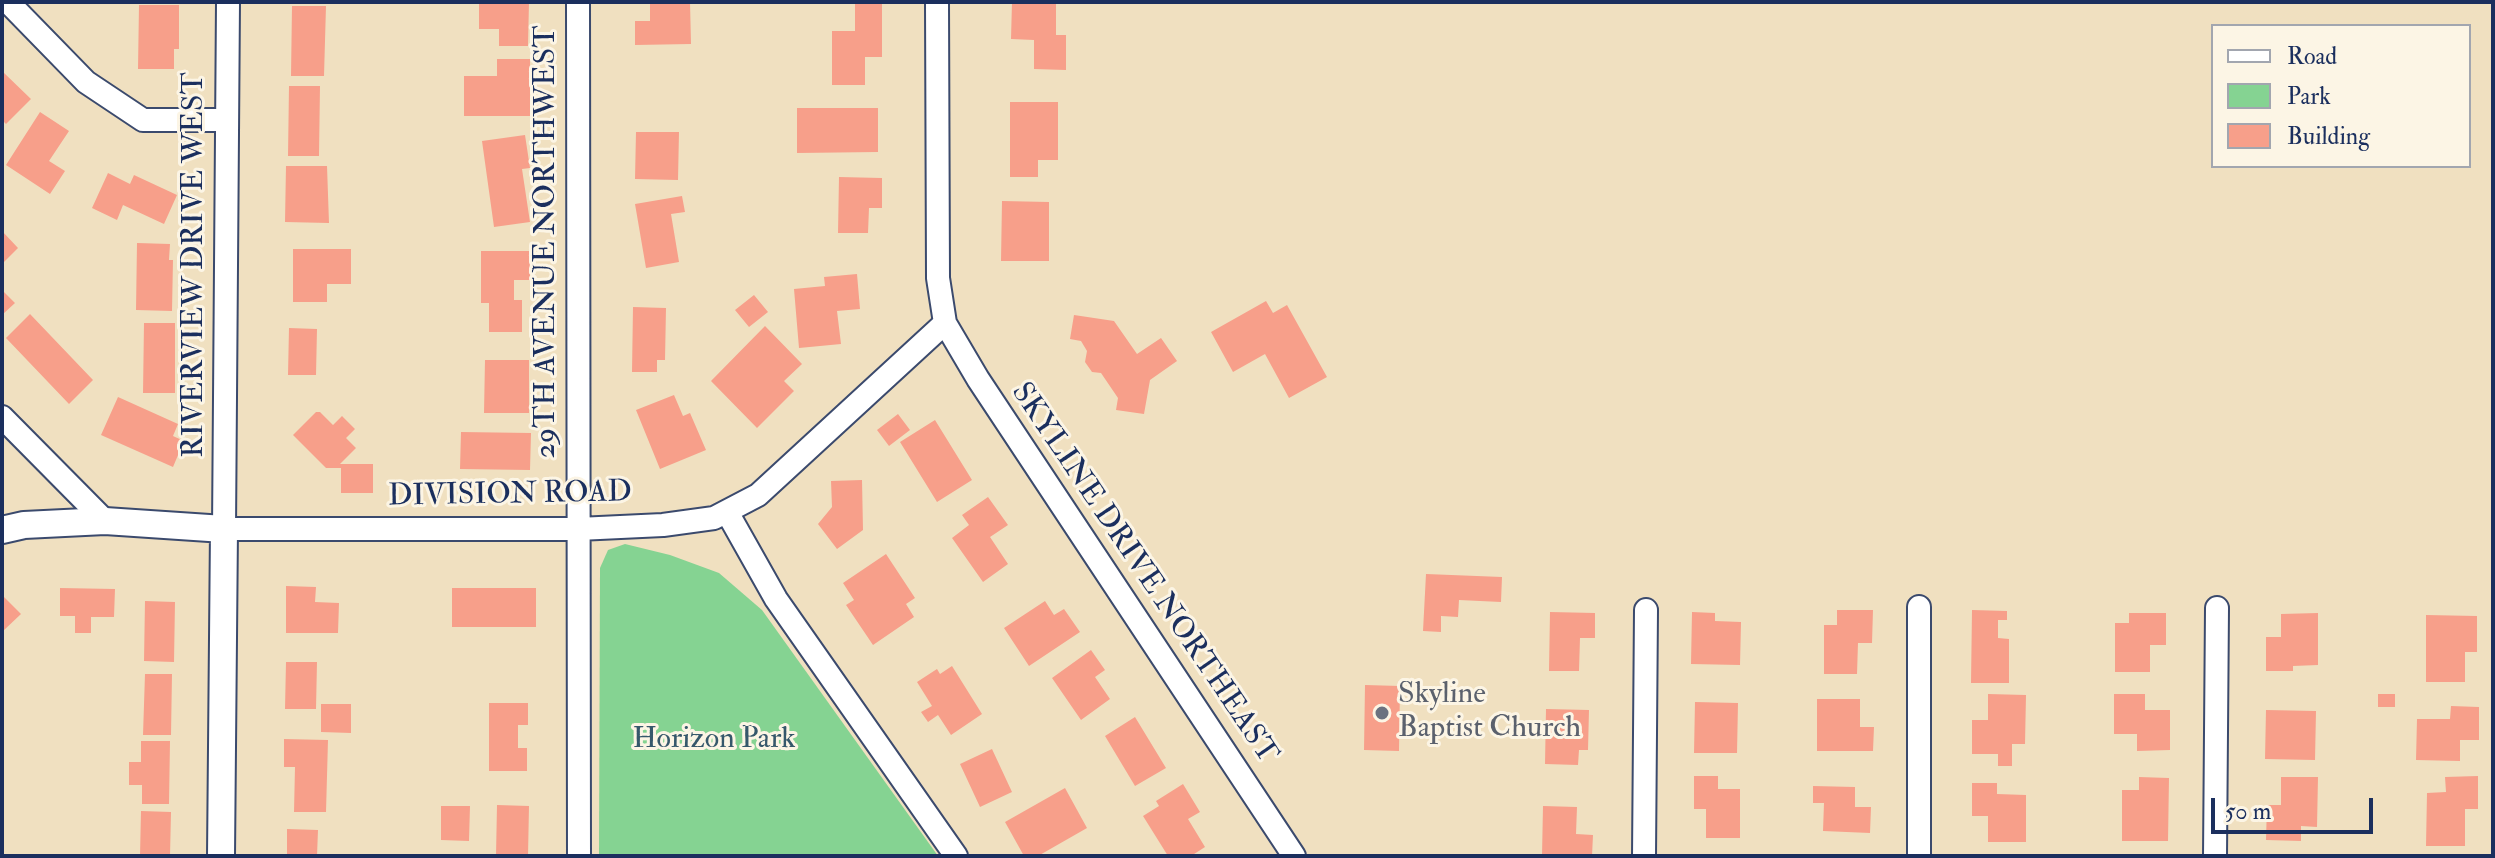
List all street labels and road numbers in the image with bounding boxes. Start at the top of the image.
street label: 29TH AVENUE NORTHWEST [530,25,566,459]
street label: RIVERVIEW DRIVE WEST [178,72,214,458]
street label: SKYLINE DRIVE NORTHEAST [1002,377,1284,771]
street label: DIVISION ROAD [388,476,632,516]

